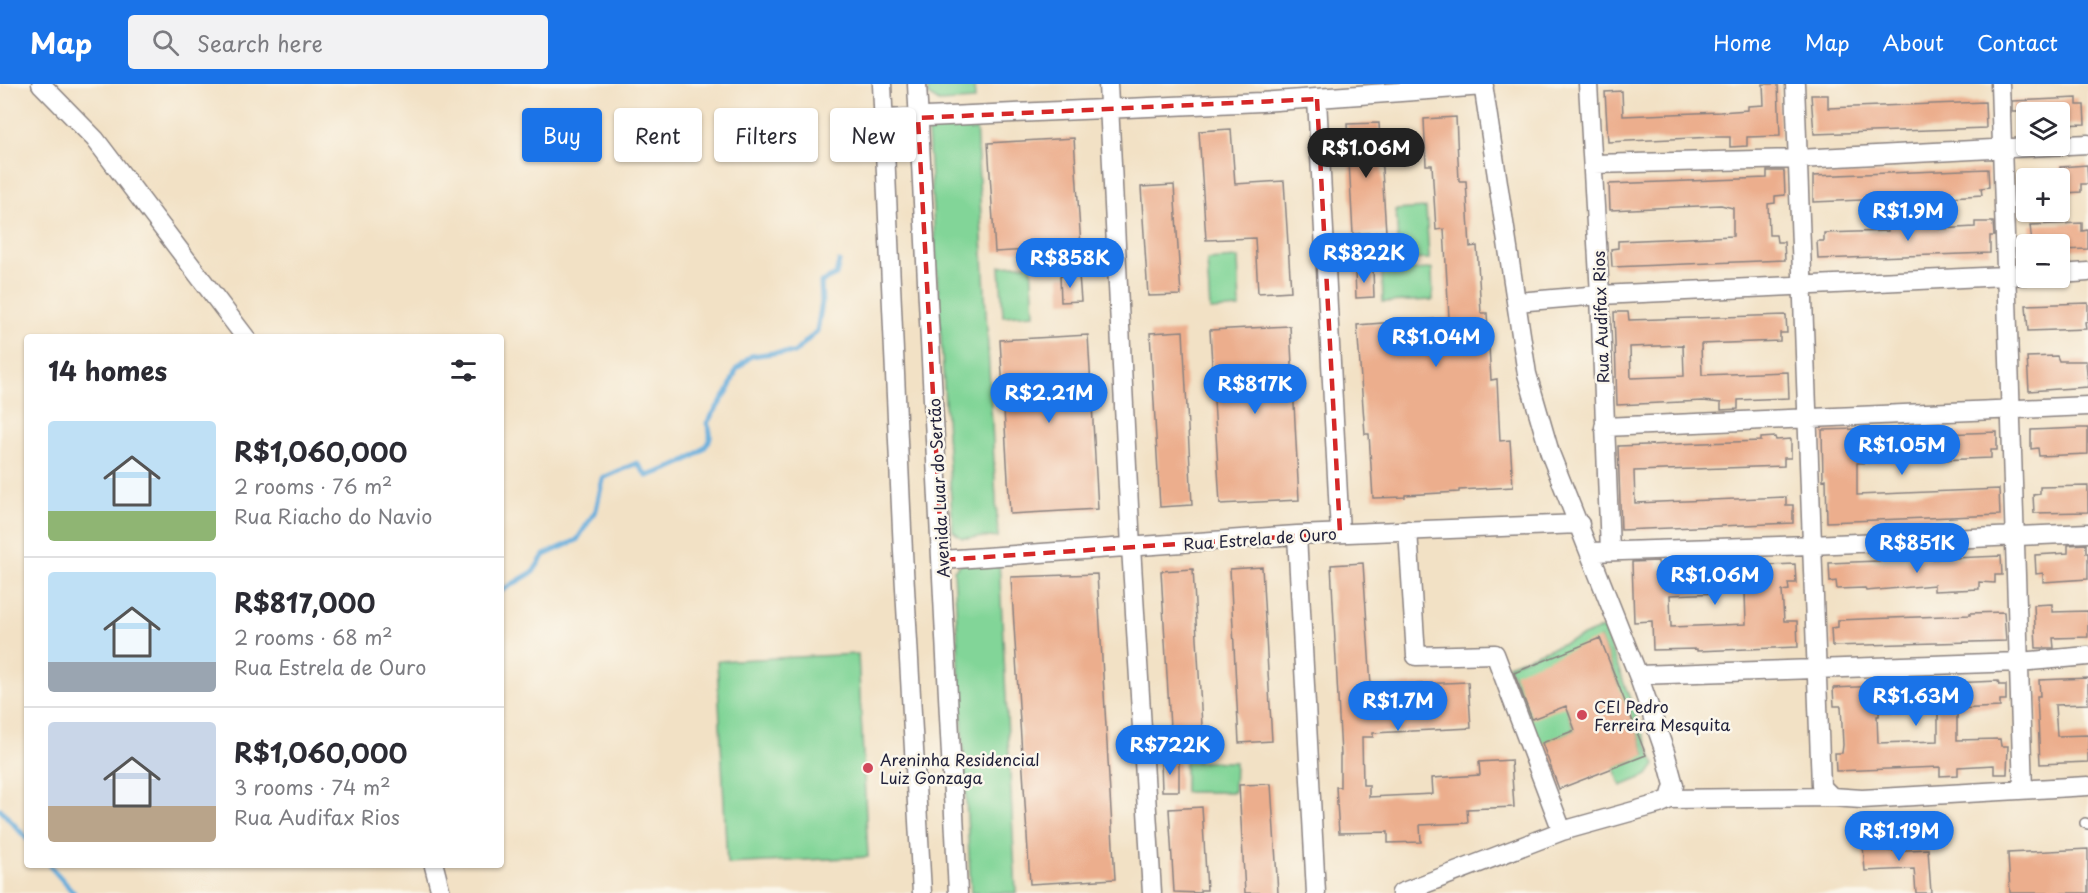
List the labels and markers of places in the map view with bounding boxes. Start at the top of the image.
pin: R$1.06M [1311,128,1421,179]
pin: R$1.9M [1859,191,1957,242]
pin: R$822K [1315,233,1413,284]
pin: R$858K [1021,238,1119,289]
pin: R$1.04M [1381,317,1491,368]
pin: R$817K [1206,364,1304,415]
pin: R$2.21M [994,373,1104,424]
pin: R$1.05M [1847,425,1957,476]
pin: R$851K [1868,523,1966,574]
pin: R$1.06M [1660,555,1770,606]
pin: R$1.63M [1861,676,1971,727]
pin: R$1.7M [1349,681,1447,732]
place label: CEI Pedro Ferreira Mesquita [1594,694,1730,736]
marker: CEI Pedro Ferreira Mesquita [1575,708,1589,722]
pin: R$722K [1121,725,1219,776]
place label: Areninha Residencial Luiz Gonzaga [880,747,1040,789]
marker: Areninha Residencial Luiz Gonzaga [861,761,875,775]
pin: R$1.19M [1844,811,1954,862]

